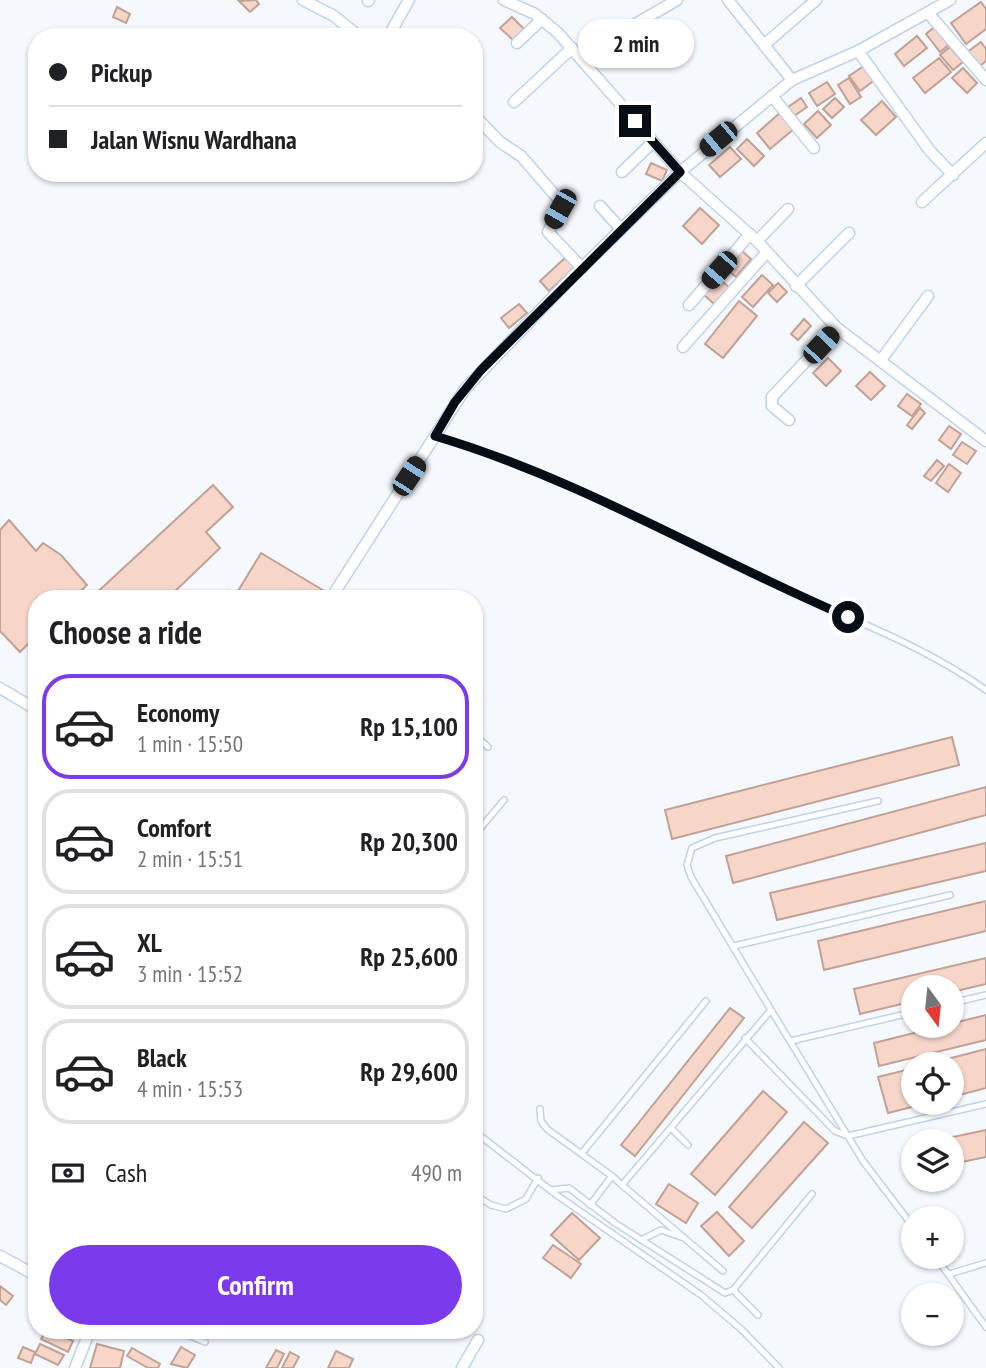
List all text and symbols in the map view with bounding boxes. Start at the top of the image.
callout: 2 min [577,19,693,68]
text: 2 min [613,29,659,58]
text: Pickup [91,56,152,89]
route end [619,105,651,137]
car [696,117,741,161]
text: Jalan Wisnu Wardhana [91,123,297,156]
car [541,186,580,232]
car [698,247,741,293]
car [799,322,844,368]
car [389,453,430,499]
route start [832,601,864,633]
text: Choose a ride [49,611,202,653]
icon: car [53,695,116,758]
text: Economy [137,696,219,729]
text: Rp 15,100 [360,710,458,743]
text: 1 min · 15:50 [137,729,243,758]
icon: car [53,810,116,873]
text: Comfort [137,811,211,844]
text: Rp 20,300 [360,825,458,858]
text: 2 min · 15:51 [137,844,243,873]
icon: car [53,925,116,988]
text: XL [137,926,162,959]
text: Rp 25,600 [360,940,458,973]
text: 3 min · 15:52 [137,959,243,988]
north arrow [901,975,964,1038]
map controls [901,975,964,1346]
icon: car [53,1040,116,1103]
text: Black [137,1041,187,1074]
button: locate [901,1052,964,1115]
text: Rp 29,600 [360,1055,458,1088]
text: 4 min · 15:53 [137,1074,243,1103]
button: layers [901,1129,964,1192]
icon: cash [49,1154,87,1192]
text: Cash [105,1156,147,1189]
text: 490 m [411,1158,462,1187]
button: + [901,1206,964,1269]
button: Confirm [49,1245,462,1325]
button: − [901,1283,964,1346]

